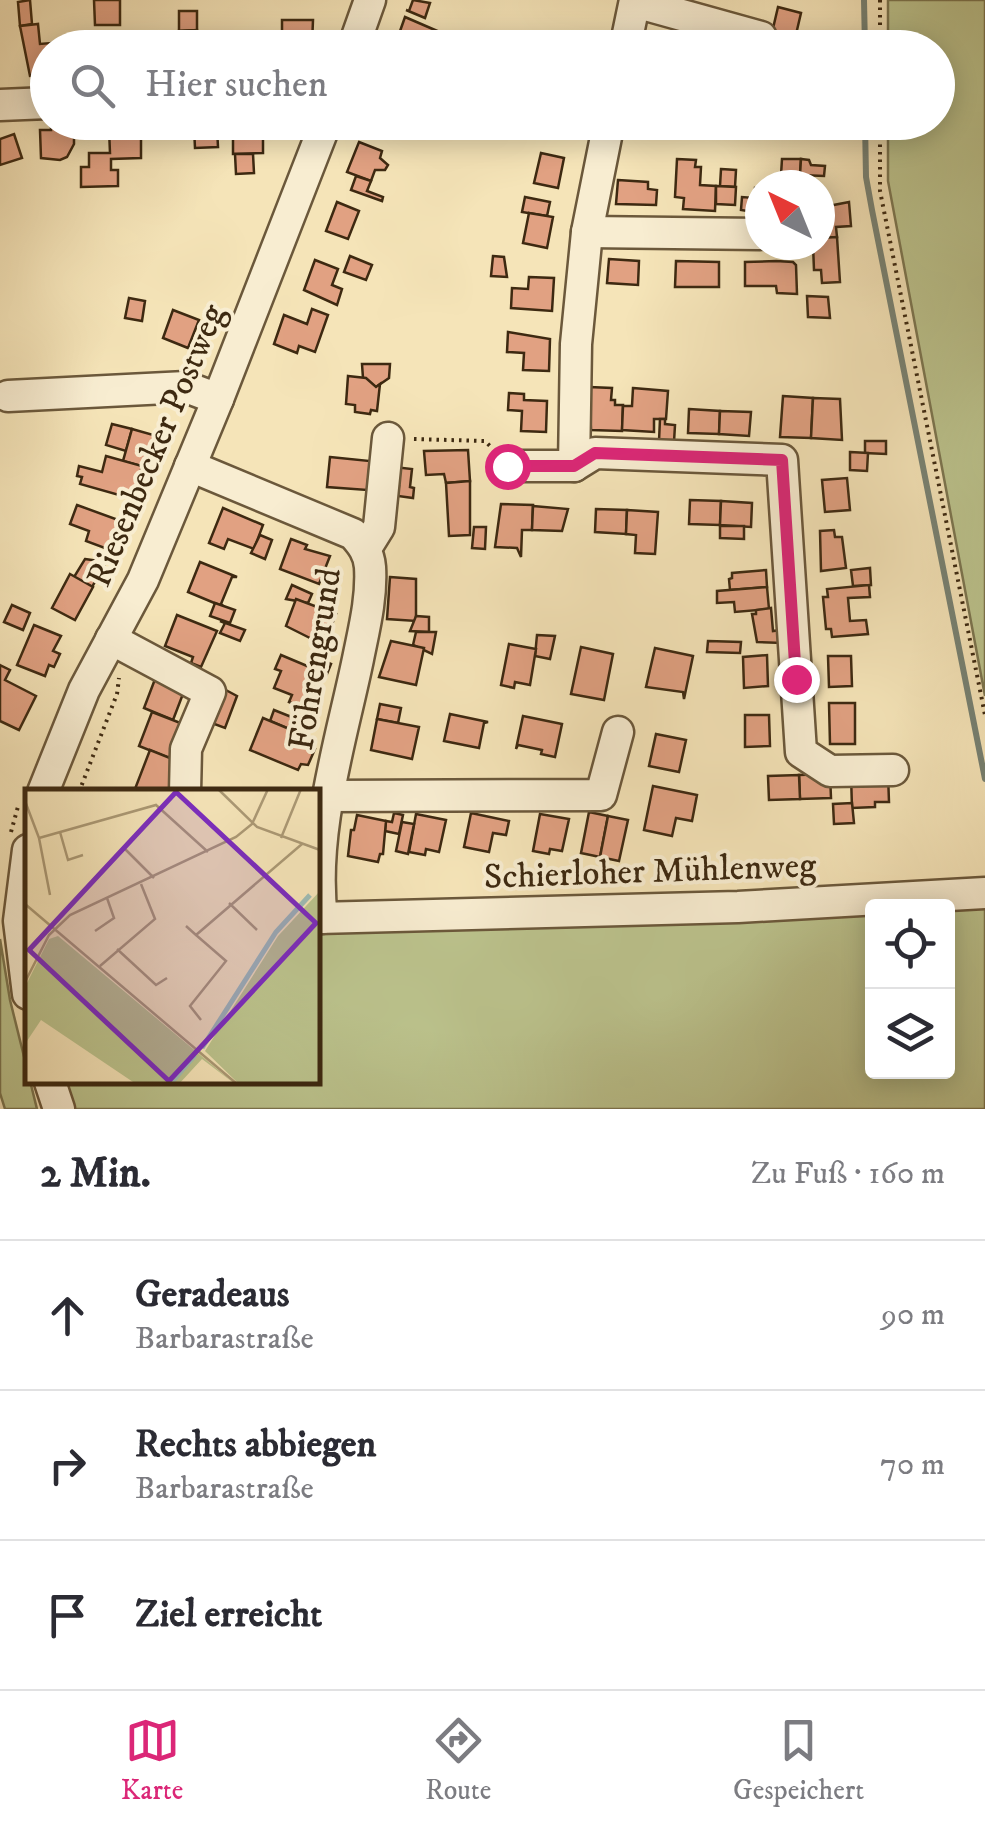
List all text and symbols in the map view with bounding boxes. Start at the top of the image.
search box [30,30,955,140]
icon: search [65,58,120,113]
text: Hier suchen [145,61,328,109]
north arrow [745,170,835,260]
street label: Riesenbecker Postweg [77,297,237,594]
route start [485,444,531,490]
street label: Föhrengrund [280,565,352,754]
route end [774,657,820,703]
inset map [25,789,320,1084]
street label: Schierloher Mühlenweg [483,844,818,900]
map controls [865,899,955,1079]
button: locate [865,899,955,989]
button: layers [865,989,955,1079]
text: 2 Min. [40,1148,151,1200]
text: Zu Fuß · 160 m [751,1154,945,1194]
text: Geradeaus [135,1271,289,1319]
icon: ahead [40,1288,95,1343]
text: 90 m [881,1295,945,1335]
text: Barbarastraße [135,1319,314,1359]
text: Rechts abbiegen [135,1421,376,1469]
icon: right [40,1438,95,1493]
text: 70 m [880,1445,945,1485]
text: Barbarastraße [135,1469,314,1509]
icon: arrive [40,1588,95,1643]
text: Ziel erreicht [135,1591,322,1639]
tab: Karte [121,1713,183,1808]
tab: Route [425,1713,491,1808]
tab: Gespeichert [733,1713,864,1808]

